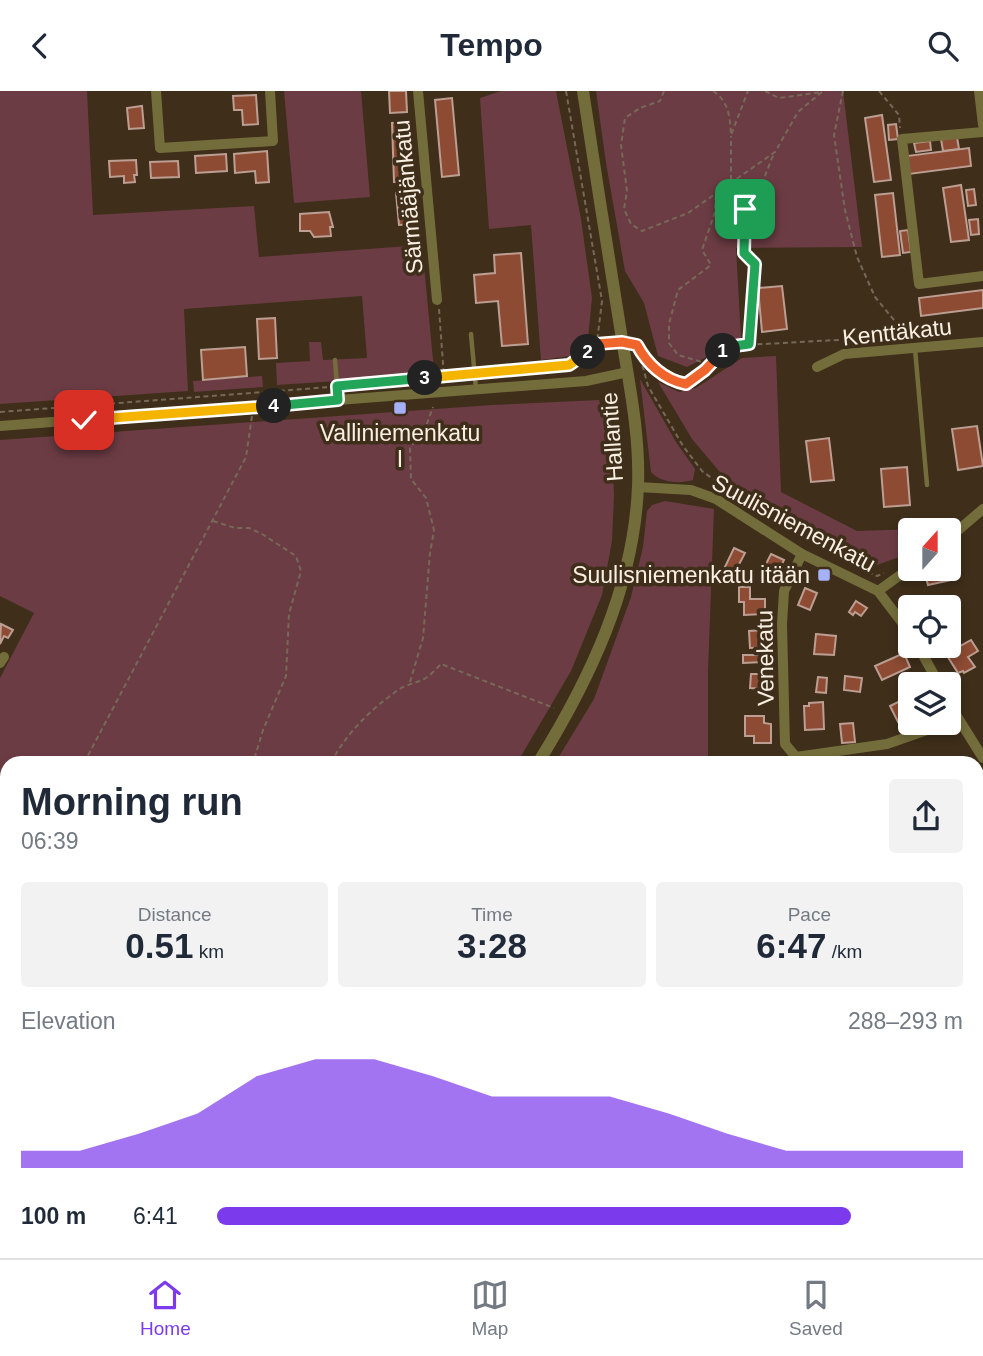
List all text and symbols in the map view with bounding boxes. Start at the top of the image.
icon: back [21,27,59,65]
text: Tempo [440,27,543,63]
icon: search [924,27,962,65]
street label: Särmääjänkatu [388,119,428,275]
pin [715,179,775,239]
icon: arrive [726,190,764,228]
street label: Kenttäkatu [841,313,953,351]
pin: 1 [706,334,740,369]
pin: 2 [570,335,606,369]
text: 1 [717,340,728,361]
text: 2 [582,341,593,362]
pin: 3 [408,361,442,395]
text: 3 [419,367,430,388]
pin: 4 [256,389,292,423]
pin [54,390,114,450]
street label: Hallantie [596,391,628,483]
text: 4 [268,395,279,416]
marker: Valliniemenkatu I [392,400,408,416]
icon: check [65,401,103,439]
place label: Valliniemenkatu I [320,420,480,472]
street label: Suulisniemenkatu [708,469,880,577]
north arrow [898,518,961,581]
map controls [898,518,961,735]
place label: Suulisniemenkatu itään [572,562,810,588]
marker: Suulisniemenkatu itään [816,567,832,583]
button: locate [898,595,961,658]
street label: Venekatu [751,610,779,706]
button: layers [898,672,961,735]
button: share [889,779,963,853]
text: Morning run [21,781,243,823]
text: 06:39 [21,828,79,854]
text: Distance [138,904,212,925]
text: Time [471,904,513,925]
text: Pace [788,904,831,925]
text: 0.51 [125,926,193,965]
text: 3:28 [457,926,527,965]
text: 6:47 [756,926,826,965]
text: km [193,941,224,962]
text: /km [826,941,862,962]
text: Elevation [21,1008,116,1034]
text: 288–293 m [848,1008,963,1034]
text: 100 m [21,1203,86,1229]
text: 6:41 [133,1203,178,1229]
tab: Home [140,1276,191,1340]
tab: Map [471,1276,509,1340]
tab: Saved [789,1276,843,1340]

